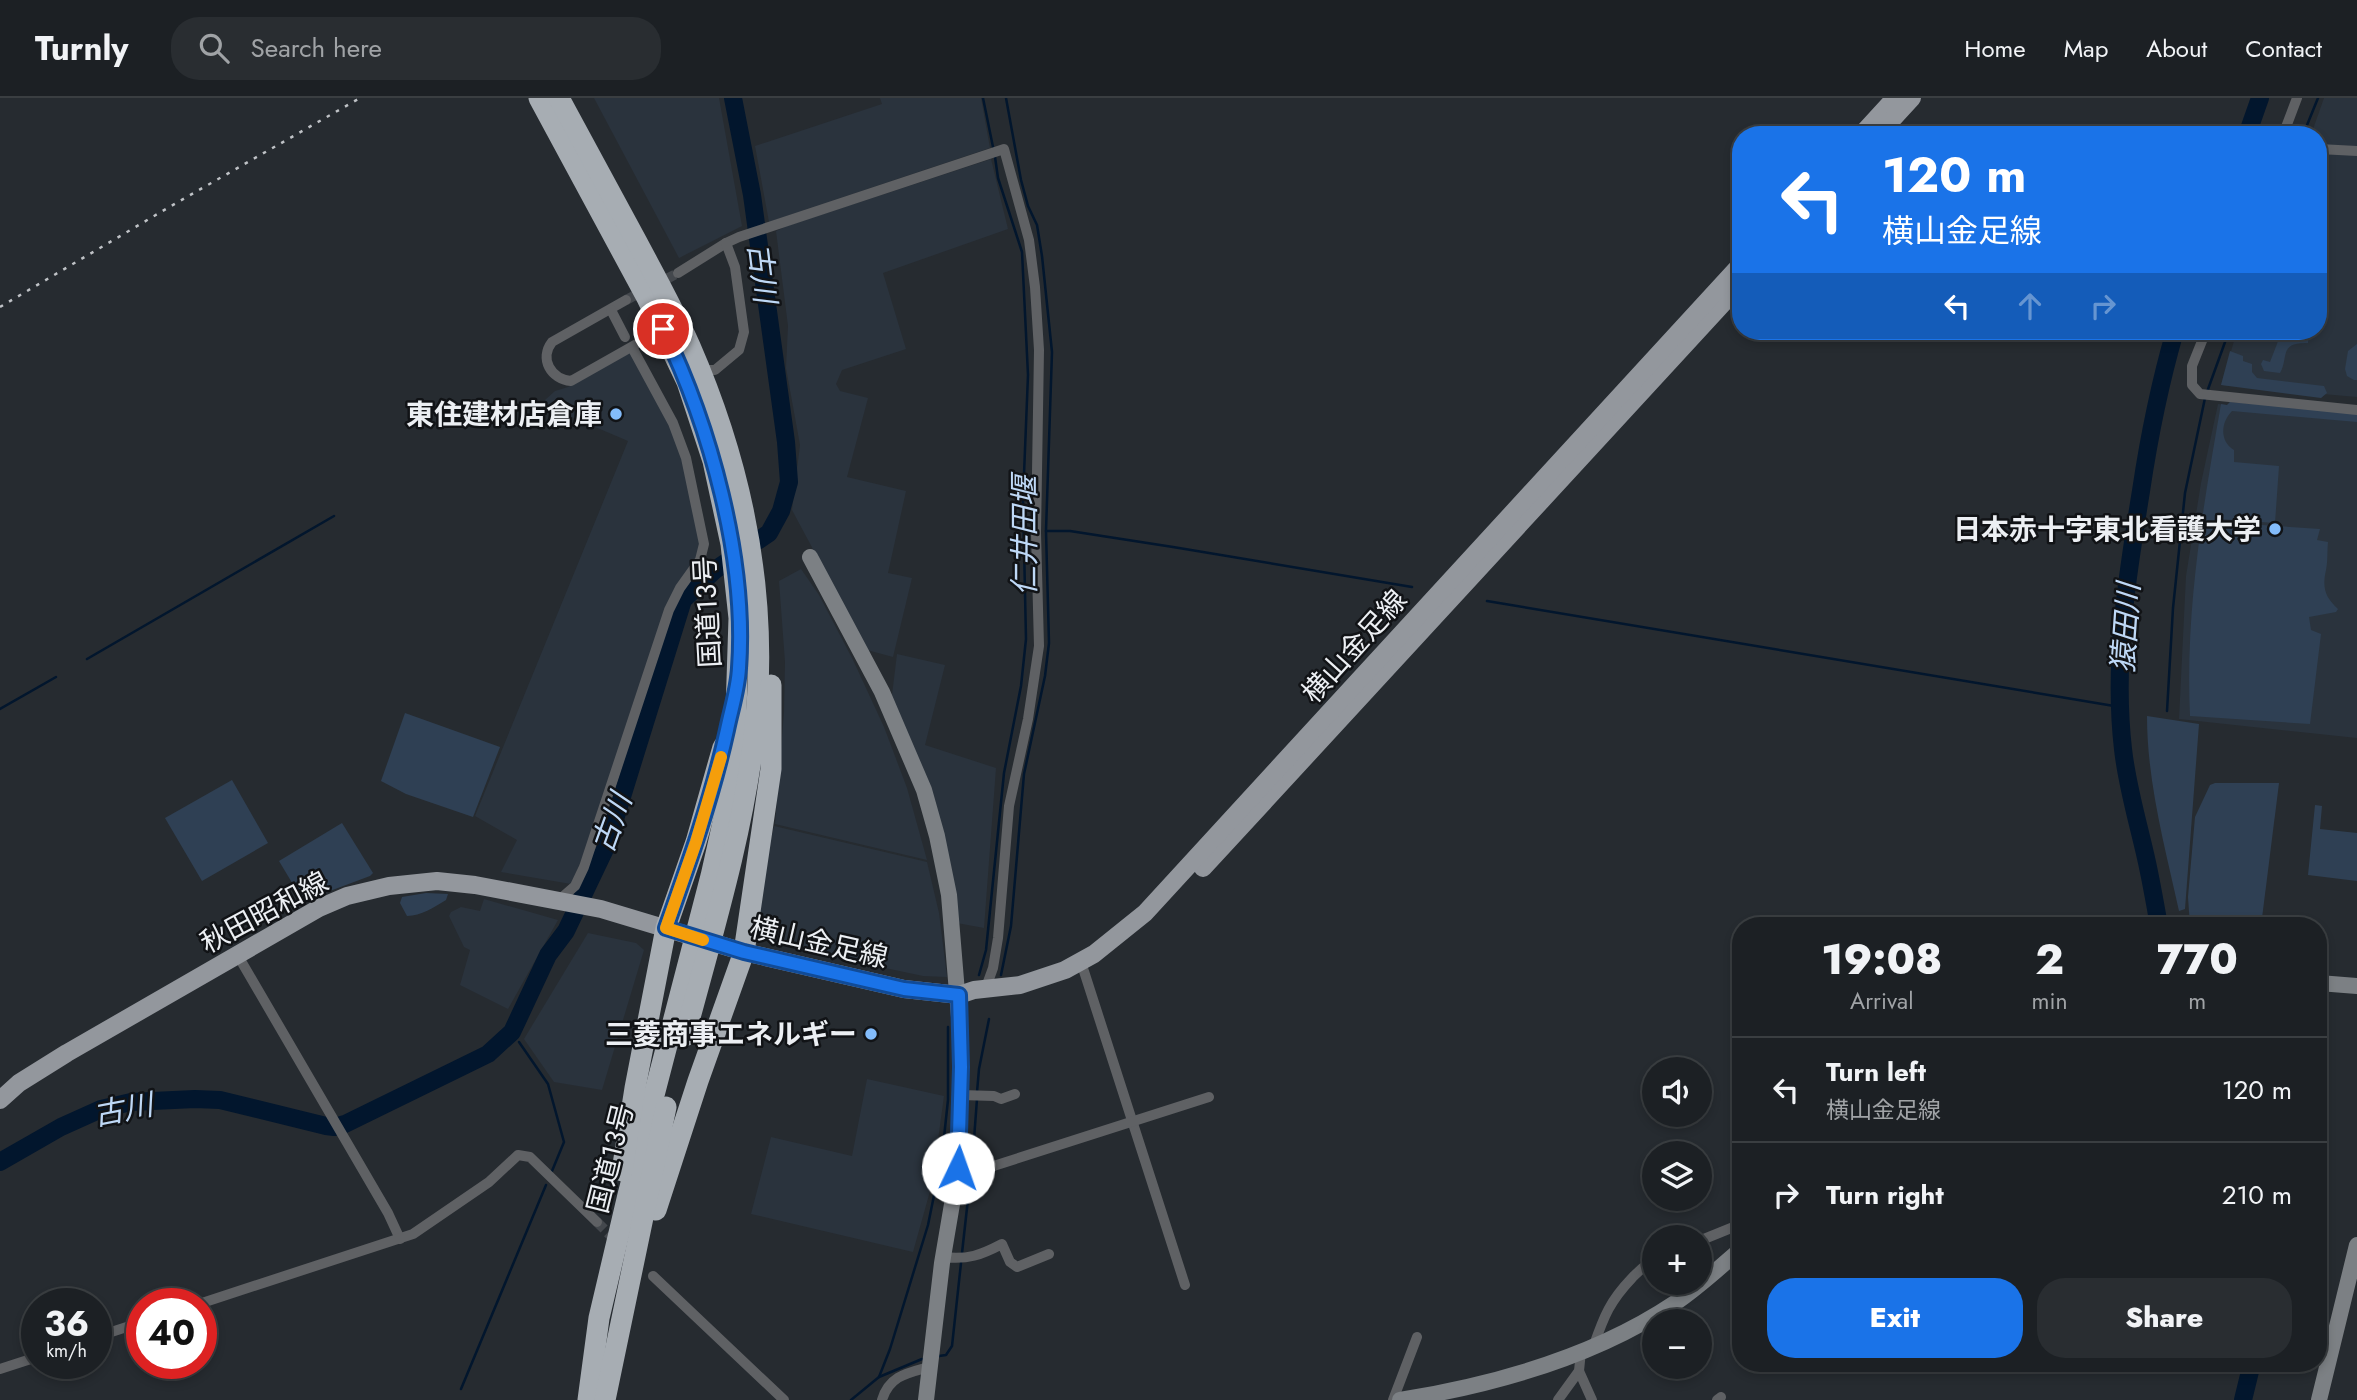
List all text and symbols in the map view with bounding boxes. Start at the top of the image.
search box [171,17,661,80]
text: Turnly [35,25,129,72]
icon: search [195,29,233,67]
text: Search here [251,29,382,67]
text: Home [1964,31,2026,66]
text: Map [2064,31,2108,66]
text: About [2146,31,2207,66]
text: Contact [2245,31,2322,66]
text: 120 m [1882,140,2026,210]
icon: left [1767,154,1858,245]
text: 横山金足線 [1882,208,2042,254]
water label: 古川 [738,241,788,308]
icon: left [1938,287,1976,325]
icon: ahead [2011,287,2049,325]
icon: right [2084,287,2122,325]
pin [633,299,693,359]
icon: arrive [644,310,682,348]
place label: 東住建材店倉庫 [406,394,602,435]
marker: 東住建材店倉庫 [608,406,624,422]
water label: 仁井田堰 [1003,471,1046,596]
place label: 日本赤十字東北看護大学 [1953,509,2261,550]
marker: 日本赤十字東北看護大学 [2267,521,2283,537]
street label: 国道13号 [684,555,731,669]
water label: 猿田川 [2101,579,2150,674]
street label: 横山金足線 [1292,581,1416,712]
water label: 古川 [581,784,643,858]
street label: 秋田昭和線 [193,861,336,963]
street label: 横山金足線 [746,907,892,978]
text: 19:08 [1821,929,1942,990]
text: 2 [2035,929,2064,990]
text: 770 [2157,929,2238,990]
text: Arrival [1850,984,1913,1018]
text: min [2031,984,2067,1018]
text: m [2188,984,2206,1018]
place label: 三菱商事エネルギー [605,1014,857,1055]
marker: 三菱商事エネルギー [863,1026,879,1042]
text: Turn left [1826,1053,1926,1091]
map controls [1642,1057,1712,1379]
button: sound [1642,1057,1712,1127]
icon: left [1767,1071,1805,1109]
text: 120 m [2222,1071,2292,1109]
water label: 古川 [89,1082,159,1136]
text: 横山金足線 [1826,1093,1941,1127]
street label: 国道13号 [577,1099,644,1217]
position arrow [921,1131,995,1205]
button: layers [1642,1141,1712,1211]
icon: right [1767,1176,1805,1214]
text: Turn right [1826,1176,1944,1214]
text: 210 m [2222,1176,2292,1214]
button: + [1642,1225,1712,1295]
button: Exit [1767,1278,2023,1358]
button: Share [2037,1278,2292,1358]
speed limit sign: 40 [126,1288,217,1379]
text: 36 [44,1299,89,1349]
button: − [1642,1309,1712,1379]
text: km/h [46,1338,87,1364]

